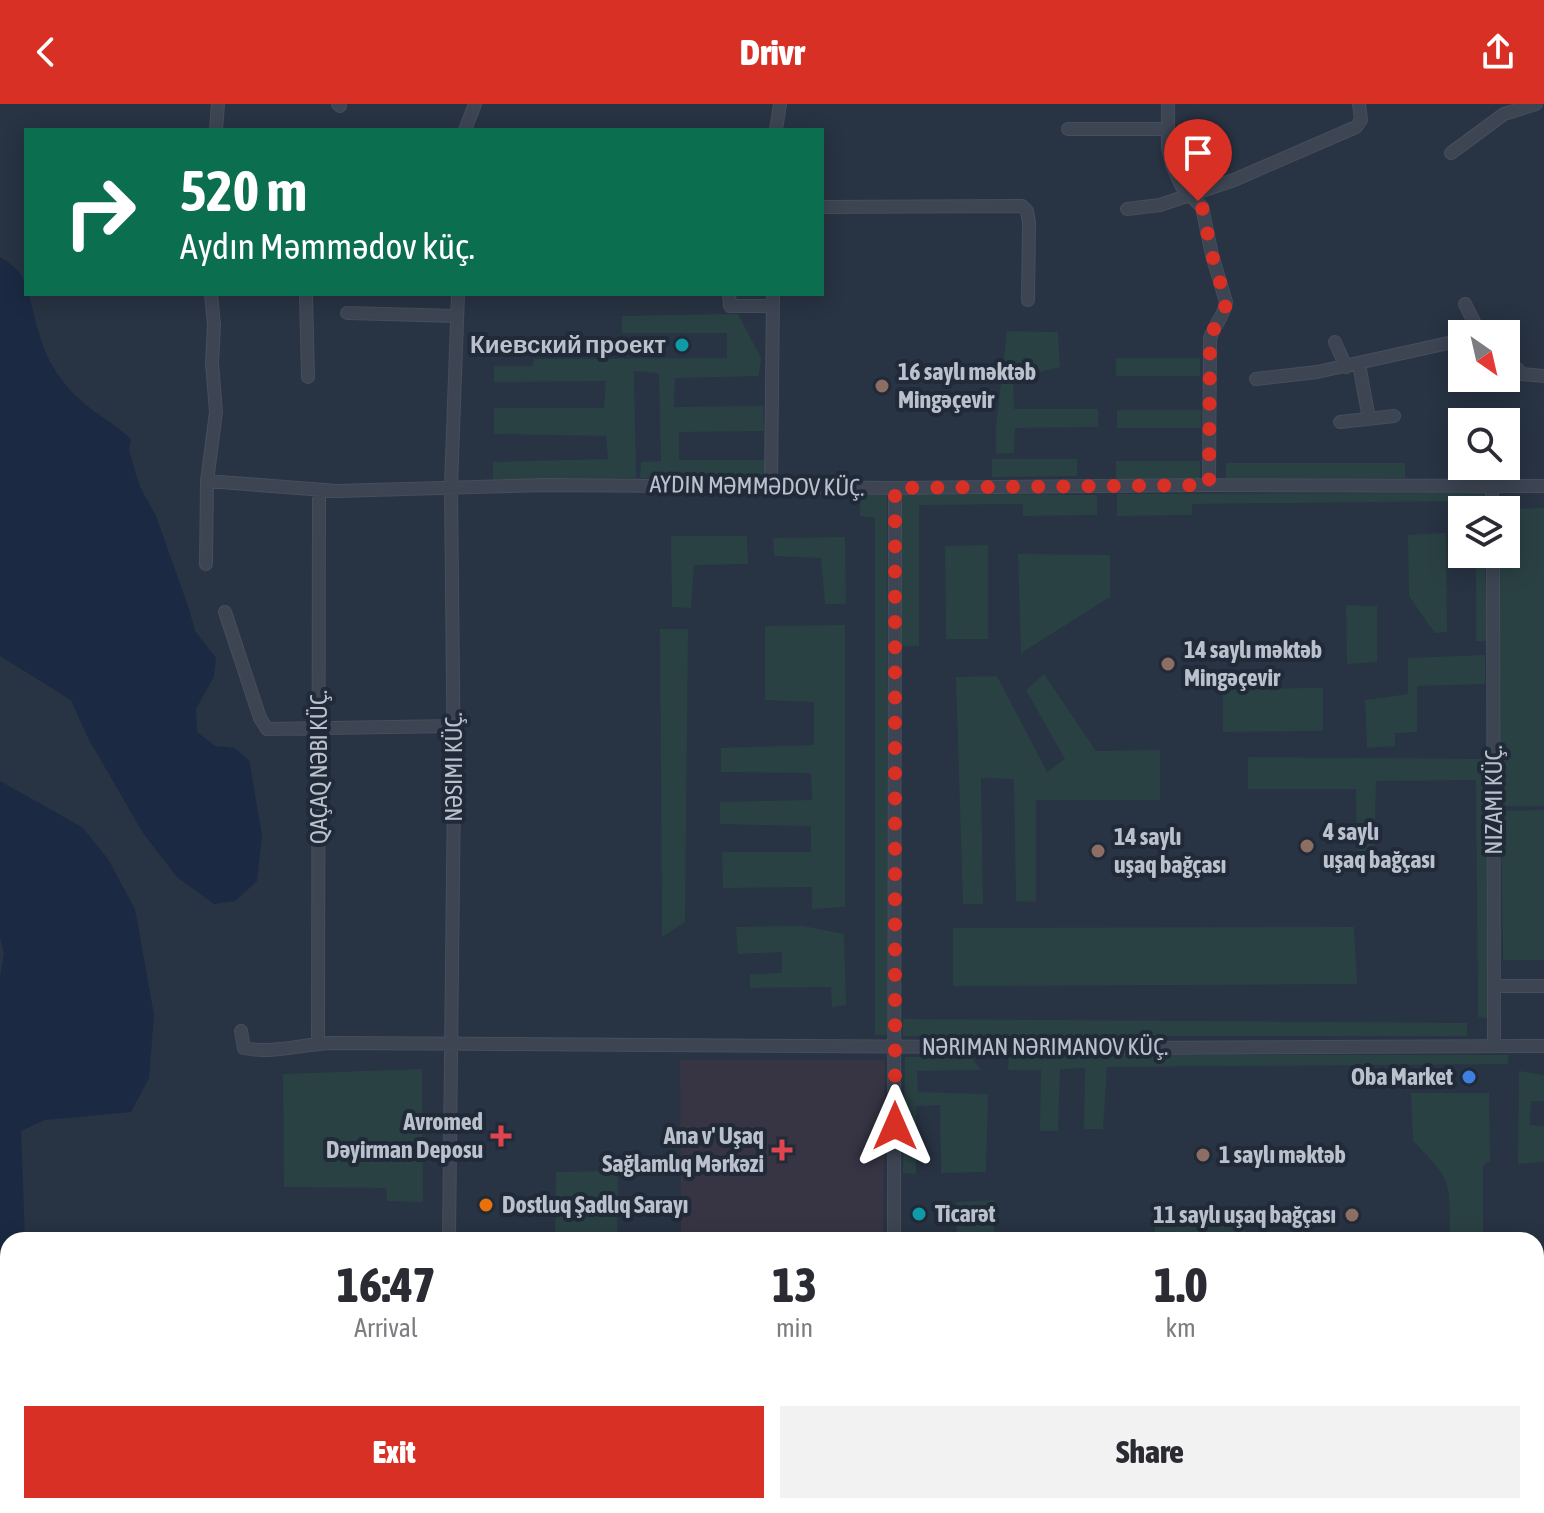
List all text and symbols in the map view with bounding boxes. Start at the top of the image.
icon: back [24,30,68,74]
icon: share [1476,30,1520,74]
text: Drivr [740,31,804,73]
pin [1164,119,1232,201]
icon: arrive [1176,131,1220,175]
text: 520 m [180,159,307,223]
icon: right [48,160,152,264]
text: Aydın Məmmədov küç. [180,225,475,267]
north arrow [1448,320,1520,392]
map controls [1448,320,1520,568]
place label: Киевский проект [470,331,666,358]
marker: Киевский проект [673,336,691,354]
place label: 16 saylı məktəb Mingəçevir [898,358,1036,413]
marker: 16 saylı məktəb Mingəçevir [873,377,891,395]
button: search [1448,408,1520,480]
street label: AYDIN MƏMMƏDOV KÜÇ. [649,470,865,501]
button: layers [1448,496,1520,568]
place label: 14 saylı məktəb Mingəçevir [1184,636,1322,691]
marker: 14 saylı məktəb Mingəçevir [1159,655,1177,673]
street label: QAÇAQ NƏBI KÜÇ. [305,690,332,844]
street label: NƏSIMI KÜÇ. [440,712,467,822]
street label: NIZAMI KÜÇ. [1480,745,1507,855]
place label: 4 saylı uşaq bağçası [1322,818,1435,873]
place label: 14 saylı uşaq bağçası [1114,823,1226,878]
marker: 4 saylı uşaq bağçası [1298,837,1316,855]
marker: 14 saylı uşaq bağçası [1089,842,1107,860]
street label: NƏRIMAN NƏRIMANOV KÜÇ. [922,1033,1168,1060]
place label: Oba Market [1351,1063,1453,1090]
marker: Oba Market [1460,1068,1478,1086]
position arrow [853,1084,937,1168]
place label: Avromed Dəyirman Deposu [326,1108,483,1163]
place label: Ana v' Uşaq Sağlamlıq Mərkəzi [602,1122,764,1177]
marker: Avromed Dəyirman Deposu [490,1125,512,1147]
marker: Ana v' Uşaq Sağlamlıq Mərkəzi [771,1139,793,1161]
place label: 1 saylı məktəb [1219,1141,1346,1168]
marker: 1 saylı məktəb [1194,1146,1212,1164]
place label: Dostluq Şadlıq Sarayı [502,1191,688,1218]
marker: Dostluq Şadlıq Sarayı [477,1196,495,1214]
place label: Ticarət [935,1200,996,1227]
place label: 11 saylı uşaq bağçası [1153,1201,1336,1228]
marker: Ticarət [910,1205,928,1223]
marker: 11 saylı uşaq bağçası [1343,1206,1361,1224]
text: 16:47 [337,1257,435,1312]
text: 13 [772,1257,817,1312]
text: 1.0 [1154,1257,1207,1312]
text: Arrival [354,1313,418,1343]
text: min [776,1313,813,1343]
text: km [1165,1313,1196,1343]
button: Exit [24,1406,764,1498]
button: Share [780,1406,1520,1498]

